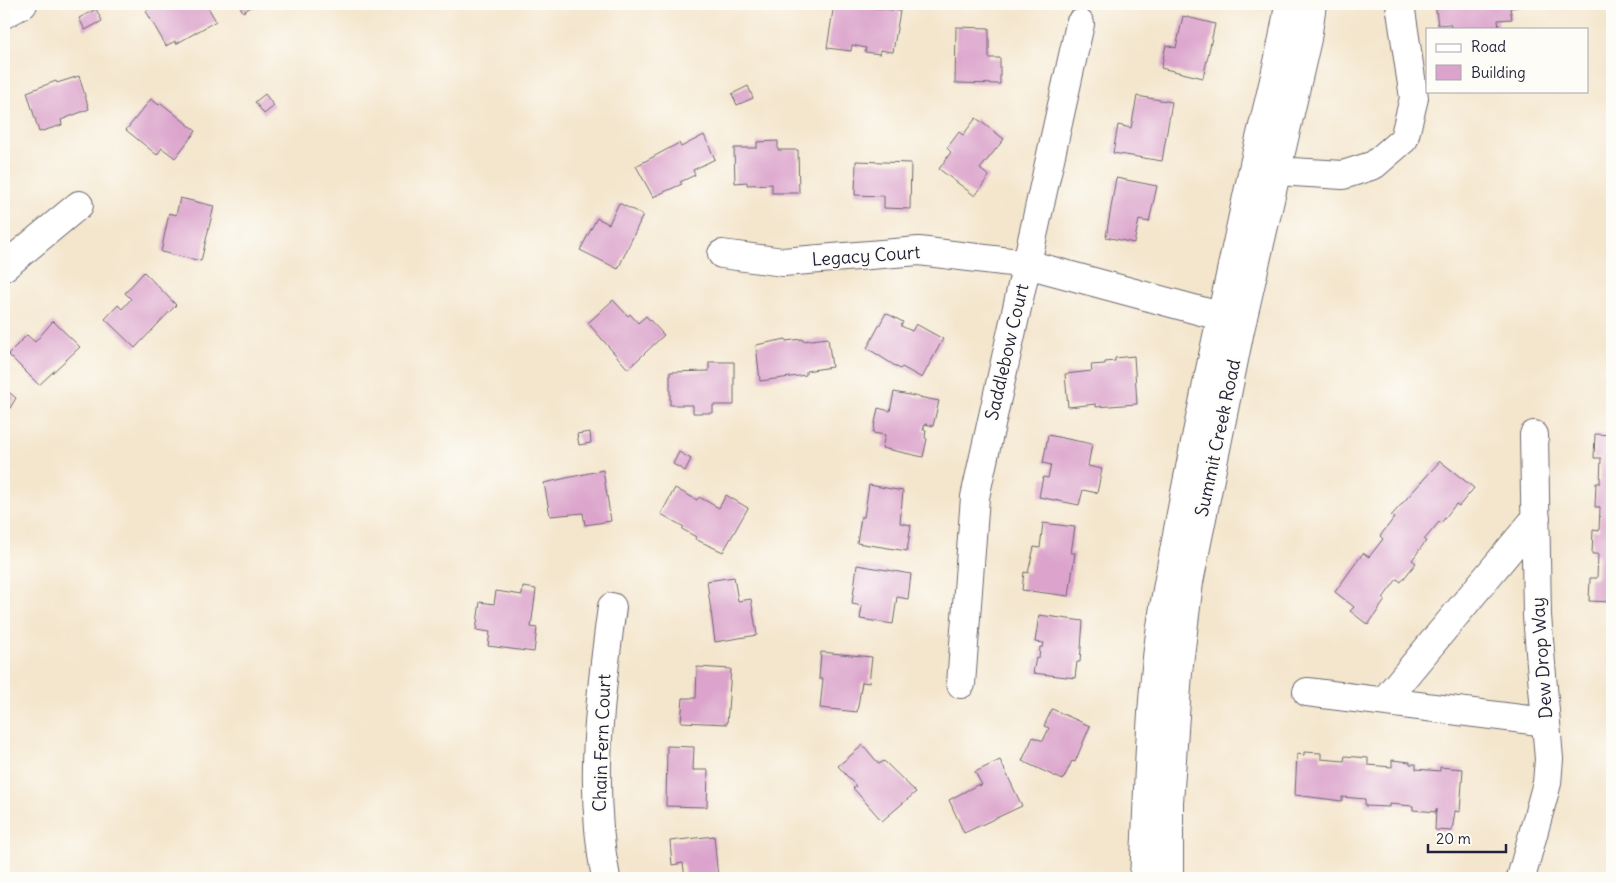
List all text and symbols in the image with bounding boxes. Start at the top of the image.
legend [1426,28,1588,92]
text: Road [1471,37,1506,56]
text: Building [1471,63,1526,82]
street label: Legacy Court [811,240,921,271]
street label: Saddlebow Court [980,281,1033,422]
street label: Summit Creek Road [1190,357,1245,519]
street label: Dew Drop Way [1526,597,1557,720]
street label: Chain Fern Court [588,674,615,812]
scale bar [1428,822,1506,854]
text: 20 m [1436,829,1471,848]

